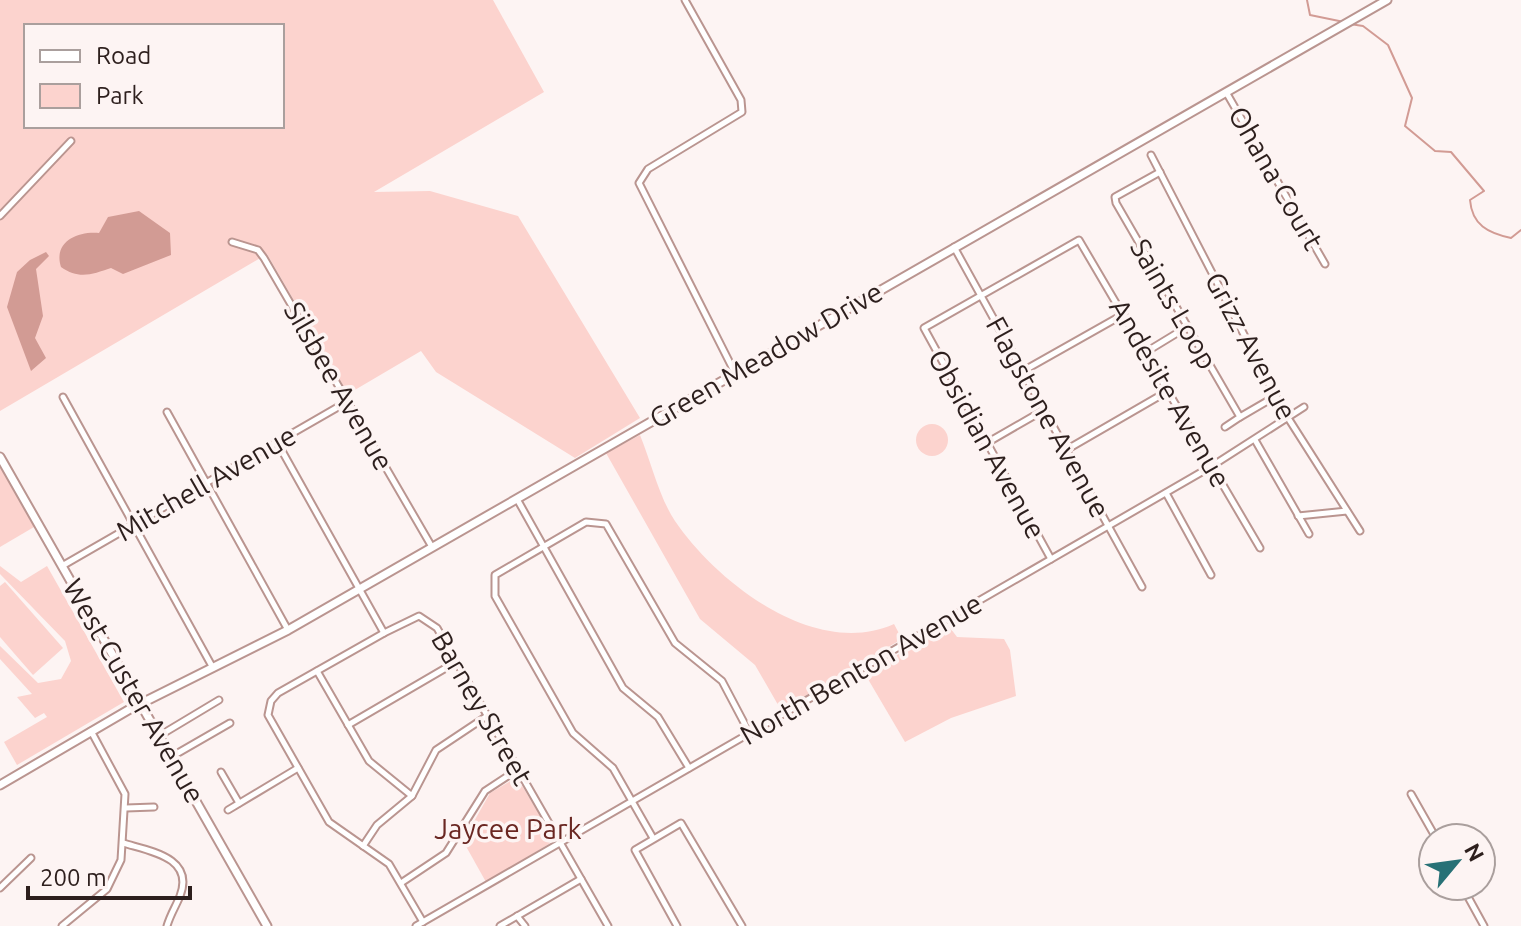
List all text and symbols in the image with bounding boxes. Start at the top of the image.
legend [24,24,284,128]
text: Road [96,42,151,69]
text: Park [96,82,144,109]
street label: Ohana Court [1223,101,1330,255]
street label: Saints Loop [1125,233,1224,374]
street label: Grizz Avenue [1200,267,1303,425]
street label: Green Meadow Drive [644,275,888,434]
street label: Andesite Avenue [1104,293,1237,492]
street label: Silsbee Avenue [279,296,400,475]
street label: Flagstone Avenue [981,311,1116,522]
street label: Obsidian Avenue [923,344,1052,544]
street label: Mitchell Avenue [111,419,301,546]
street label: West Custer Avenue [58,573,211,808]
street label: North Benton Avenue [734,587,987,750]
street label: Barney Street [426,625,539,790]
park label: Jaycee Park [434,813,582,844]
north arrow [1417,822,1497,902]
text: N [1460,839,1490,865]
scale bar [28,850,190,900]
text: 200 m [40,864,107,891]

